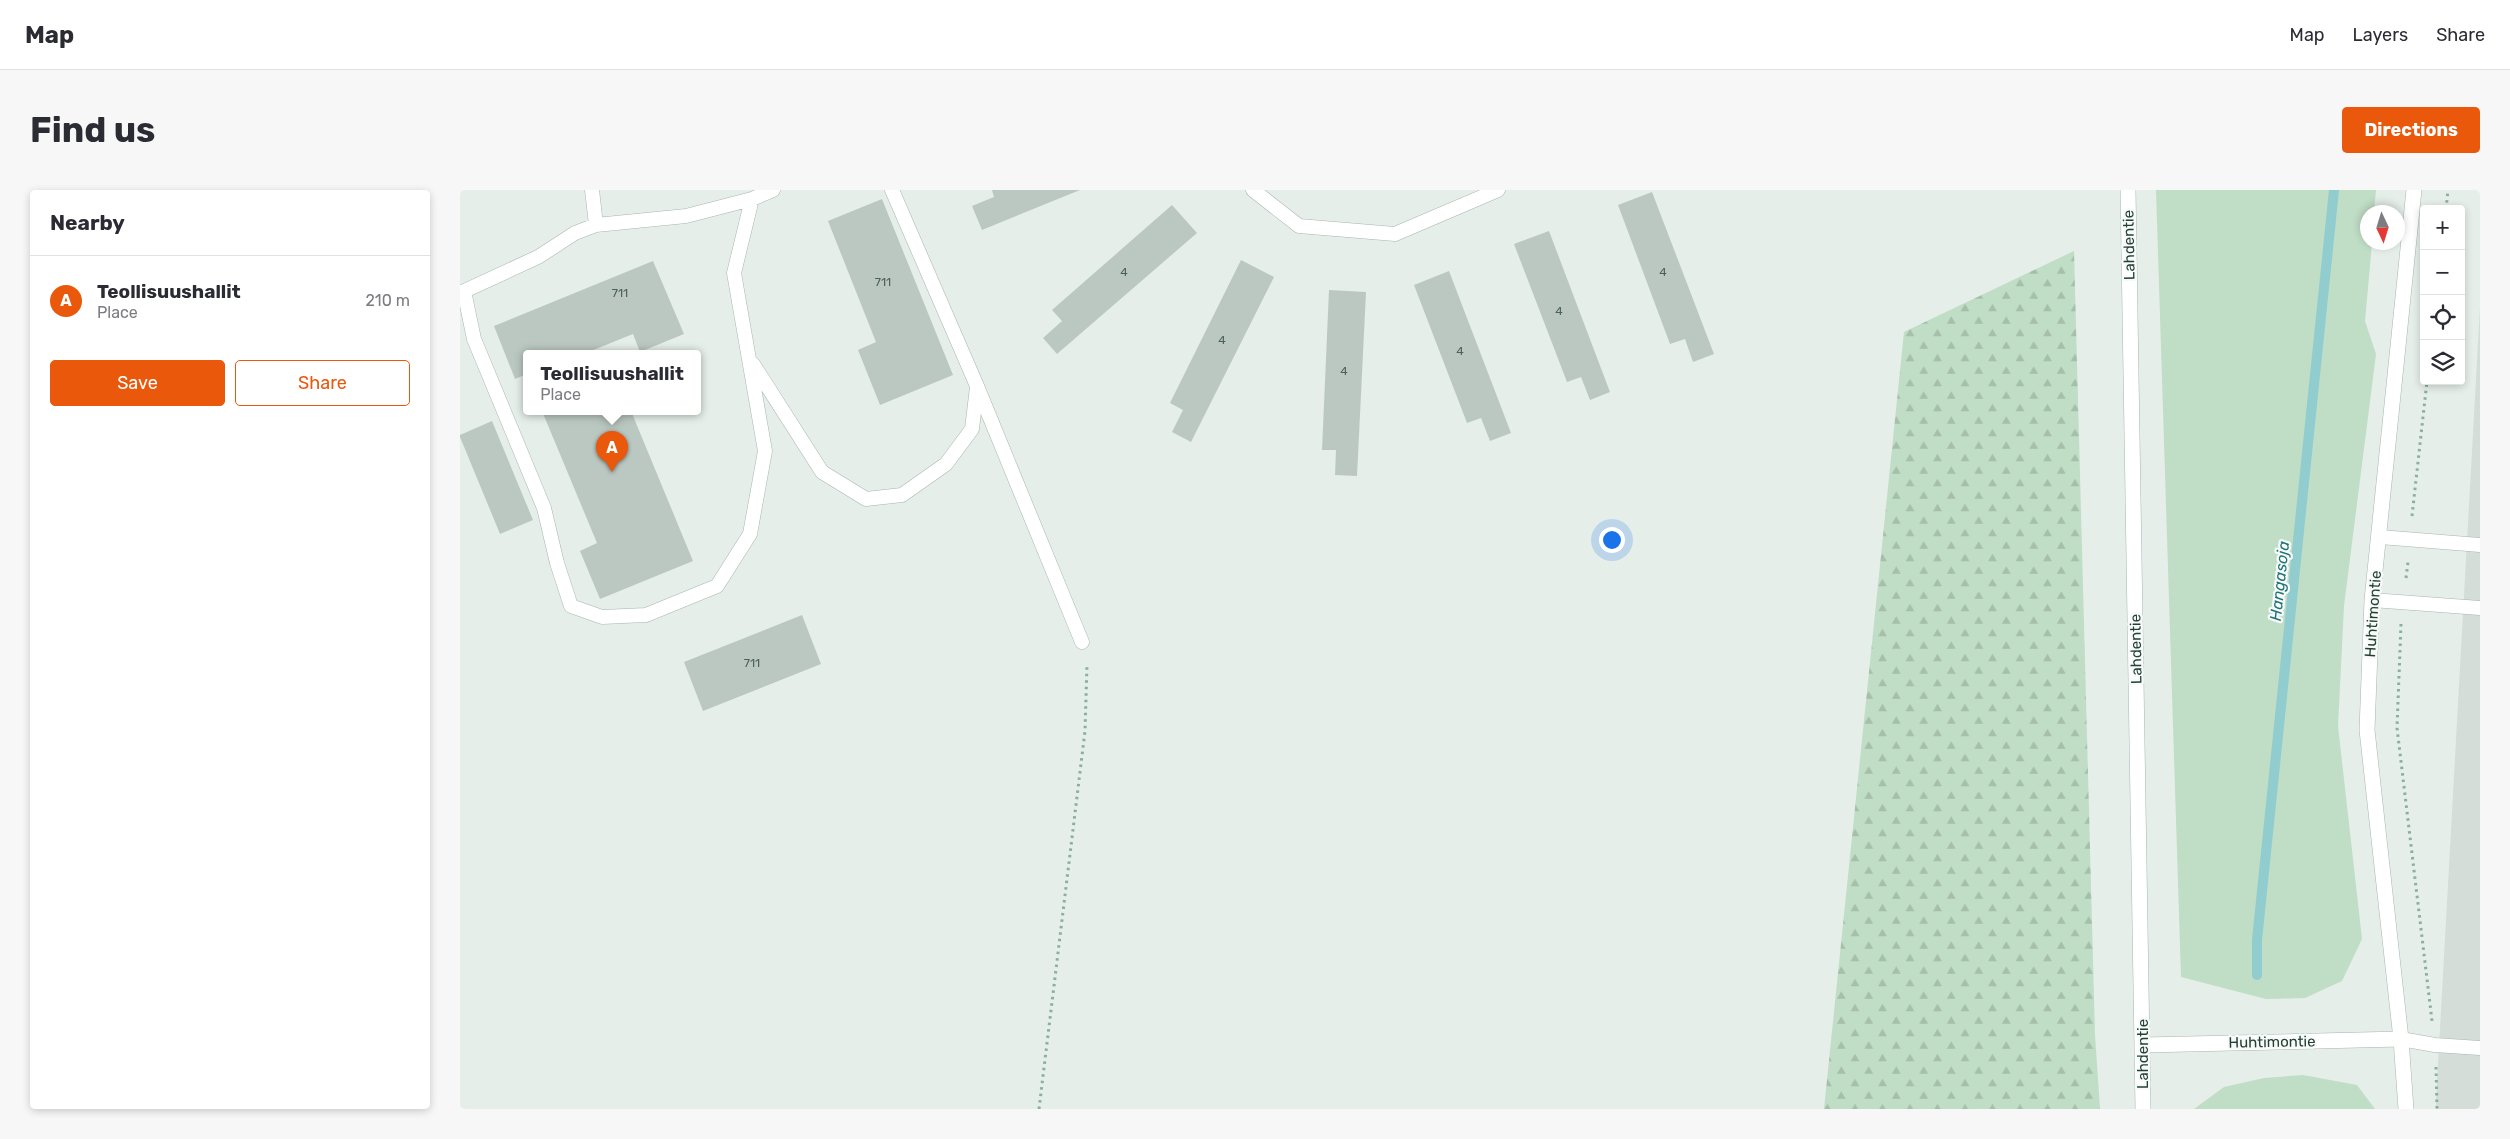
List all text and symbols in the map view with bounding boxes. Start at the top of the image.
text: Map [25,21,74,49]
text: Map [2290,24,2325,46]
text: Layers [2353,24,2408,46]
text: Share [2436,24,2485,46]
button: Directions [2342,107,2480,153]
text: Find us [30,109,155,151]
north arrow [2360,205,2405,250]
map controls [2420,205,2465,385]
button: + [2420,205,2465,250]
text: Nearby [50,210,125,235]
street label: Lahdentie [2119,210,2139,280]
button: − [2420,250,2465,295]
house number: 4 [1120,265,1128,279]
house number: 4 [1659,265,1667,279]
house number: 711 [875,275,891,289]
text: Teollisuushallit [97,280,241,303]
house number: 711 [612,286,628,300]
text: A [60,291,72,310]
text: 210 m [365,291,410,310]
button: locate [2420,295,2465,340]
text: Place [97,303,138,322]
house number: 4 [1555,304,1563,318]
house number: 4 [1218,333,1226,347]
button: layers [2420,340,2465,385]
house number: 4 [1456,344,1464,358]
popup [523,350,701,415]
button: Save [50,360,225,406]
button: Share [235,360,410,406]
text: Teollisuushallit [540,362,684,385]
house number: 4 [1340,364,1348,378]
text: Place [540,385,581,404]
pin: A [596,431,628,472]
your location [1599,527,1625,553]
water label: Hangasoja [2266,540,2293,622]
street label: Huhtimontie [2361,570,2385,658]
street label: Lahdentie [2126,614,2146,684]
house number: 711 [744,656,760,670]
street label: Lahdentie [2134,1019,2152,1089]
street label: Huhtimontie [2228,1032,2316,1052]

